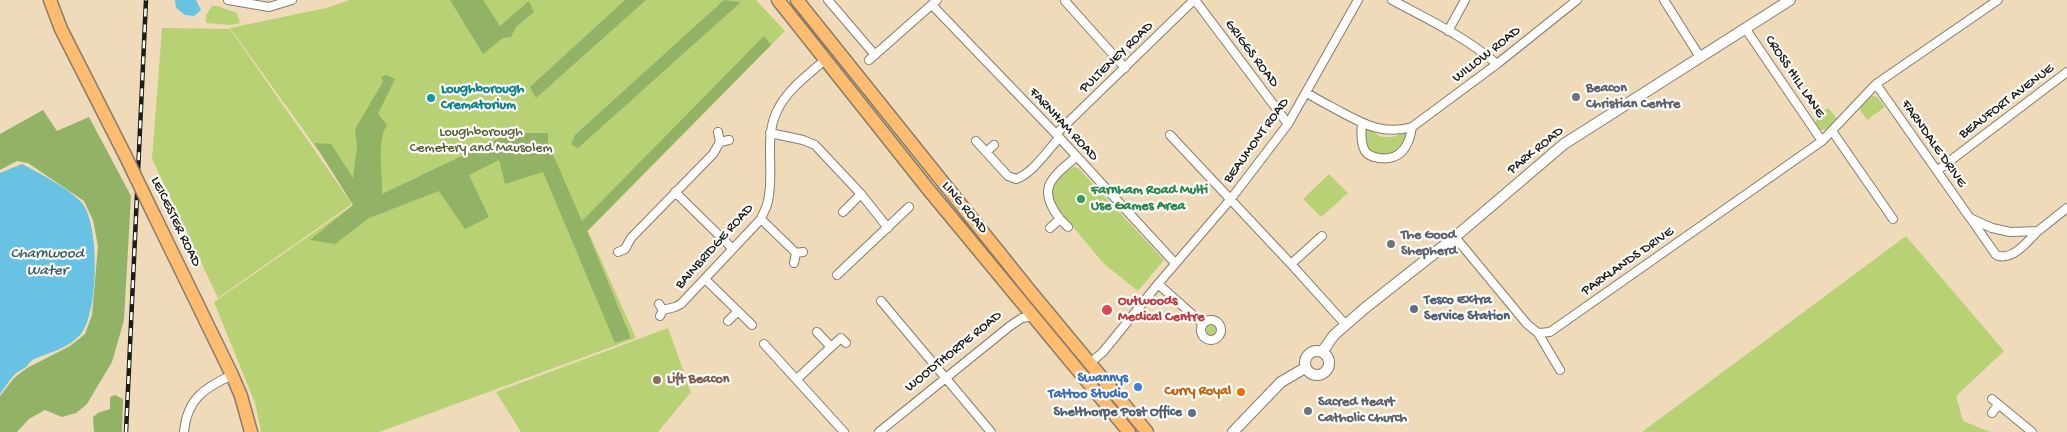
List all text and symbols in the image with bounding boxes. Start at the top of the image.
street label: GRIGGS ROAD [1220,17,1282,91]
street label: PULTENEY ROAD [1077,19,1157,97]
street label: WILLOW ROAD [1449,23,1525,87]
street label: CROSS HILL LANE [1760,33,1828,121]
street label: BEAUFORT AVENUE [1956,61,2058,143]
place label: Beacon Christian Centre [1586,81,1680,114]
place label: Loughborough Crematorium [441,82,524,114]
street label: FARNHAM ROAD [1025,85,1101,165]
marker: Beacon Christian Centre [1570,91,1582,103]
marker: Loughborough Crematorium [425,92,437,104]
street label: BEAUMONT ROAD [1220,95,1294,187]
street label: FARNDALE DRIVE [1897,97,1969,191]
street label: PARK ROAD [1504,123,1568,179]
park label: Loughborough Cemetery and Mausolem [410,125,552,158]
street label: LEICESTER ROAD [146,174,204,270]
street label: LING ROAD [937,178,991,238]
place label: Farnham Road Multi Use Games Area [1091,183,1208,216]
marker: Farnham Road Multi Use Games Area [1075,193,1087,205]
street label: BAINBRIDGE ROAD [672,201,758,293]
street label: PARKLANDS DRIVE [1579,224,1677,300]
place label: The Good Shepherd [1401,228,1457,260]
marker: The Good Shepherd [1385,238,1397,250]
water label: Charnwood Water [11,246,83,281]
place label: Tesco Extra Service Station [1424,293,1510,326]
place label: Outwoods Medical Centre [1118,294,1204,326]
marker: Outwoods Medical Centre [1100,303,1114,317]
marker: Tesco Extra Service Station [1408,303,1420,315]
street label: WOODTHORPE ROAD [902,308,1006,396]
place label: Swannys Tattoo Studio [1048,371,1128,404]
place label: Lift Beacon [667,372,729,388]
marker: Lift Beacon [651,374,663,386]
marker: Swannys Tattoo Studio [1132,381,1144,393]
place label: Curry Royal [1164,384,1231,400]
marker: Curry Royal [1235,386,1247,398]
place label: Sacred Heart Catholic Church [1318,395,1407,428]
place label: Shelthorpe Post Office [1054,405,1182,421]
marker: Sacred Heart Catholic Church [1302,405,1314,417]
marker: Shelthorpe Post Office [1186,407,1198,419]

